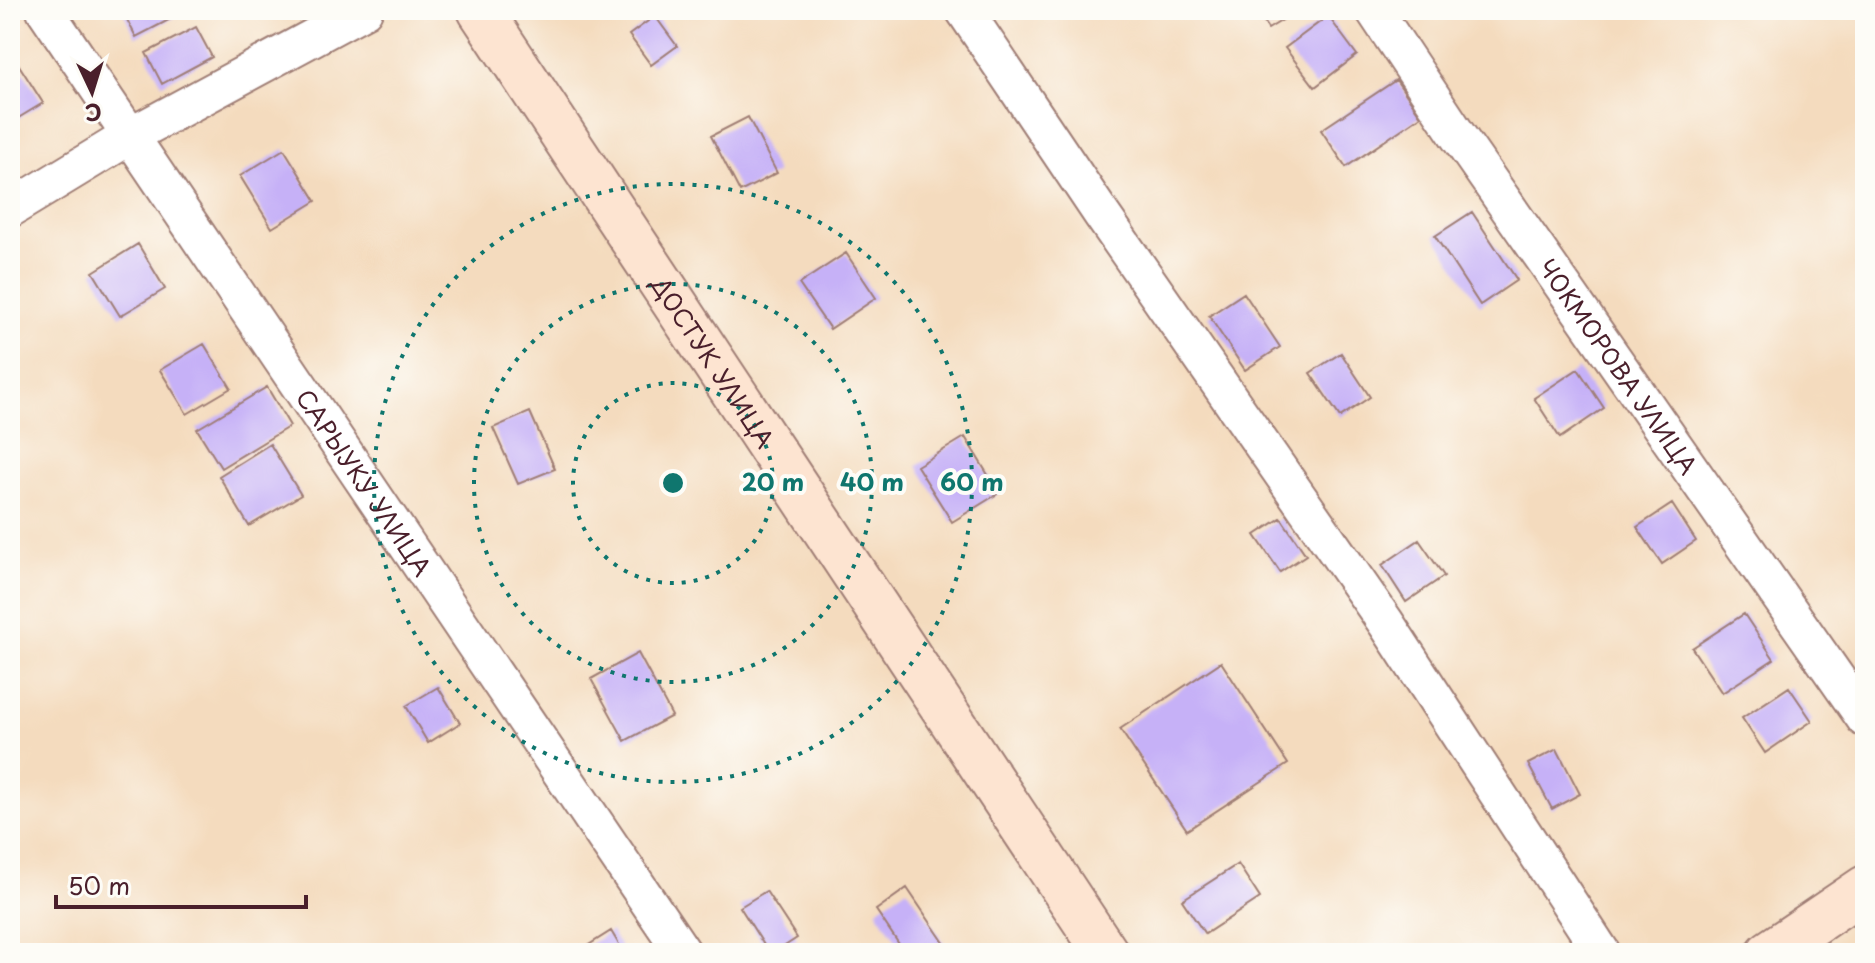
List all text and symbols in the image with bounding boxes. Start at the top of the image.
north arrow [52,52,132,132]
text: С [84,96,103,130]
street label: ЧОКМОРОВА УЛИЦА [1531,251,1707,481]
street label: ДОСТУК УЛИЦА [643,268,784,455]
street label: САРЫУКУ УЛИЦА [288,381,441,583]
text: 20 m [742,463,804,499]
text: 40 m [840,463,904,499]
text: 60 m [940,463,1004,499]
centre of rings [659,469,687,497]
scale bar [56,859,306,909]
text: 50 m [68,867,130,903]

